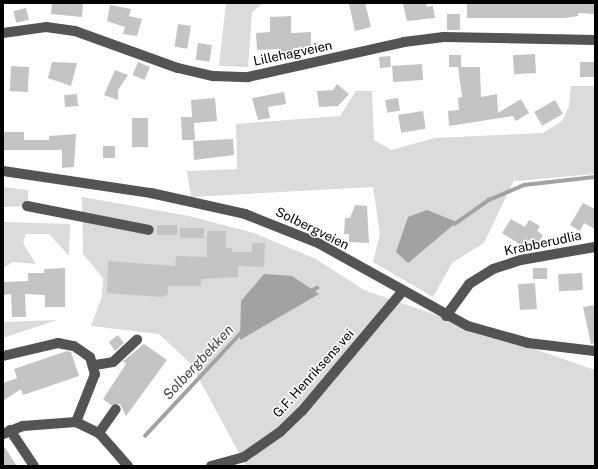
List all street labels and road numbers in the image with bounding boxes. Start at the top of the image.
street label: Lillehagveien [252,38,334,70]
street label: Solbergveien [273,204,351,254]
street label: Krabberudlia [503,228,583,260]
street label: G.F. Henriksens vei [270,326,358,422]

